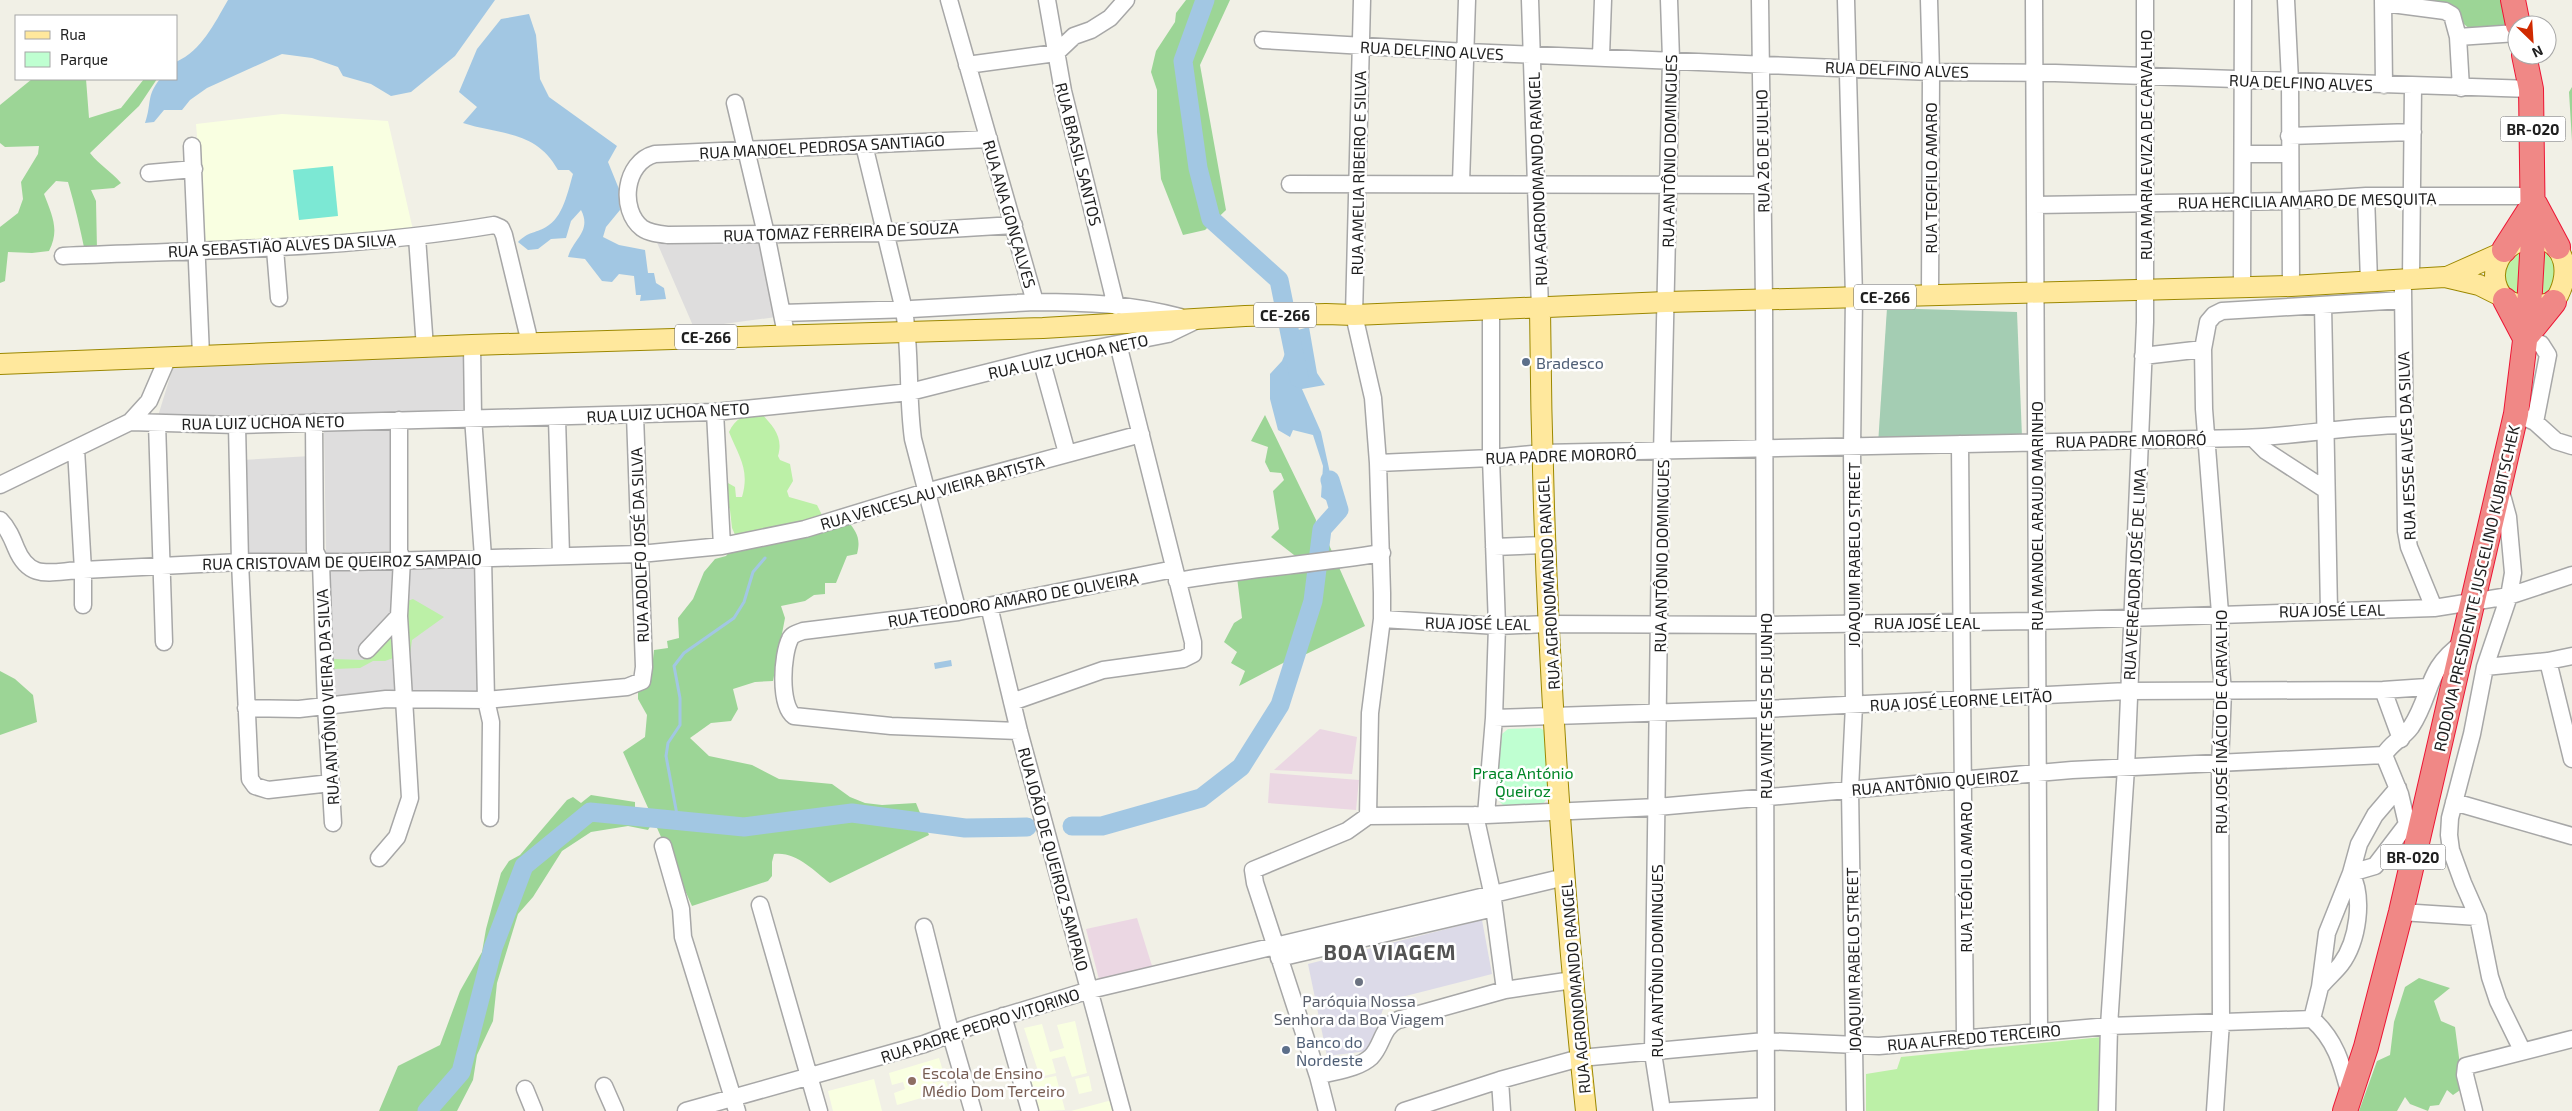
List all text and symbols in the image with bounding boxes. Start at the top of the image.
legend [15,15,178,80]
north arrow [2507,15,2557,65]
text: Rua [60,25,86,43]
street label: RUA MARIA EVIZA DE CARVALHO [2136,30,2155,260]
street label: RUA DELFINO ALVES [1360,37,1504,63]
text: N [2530,42,2546,62]
text: Parque [60,50,108,68]
street label: RUA ANTÔNIO DOMINGUES [1658,54,1680,248]
street label: RUA DELFINO ALVES [1825,57,1969,81]
street label: RUA AMELIA RIBEIRO E SILVA [1347,70,1369,276]
street label: RUA DELFINO ALVES [2229,70,2373,94]
street label: RUA AGRONOMANDO RANGEL [1524,72,1550,286]
street label: RUA BRASIL SANTOS [1052,80,1106,228]
street label: RUA 26 DE JULHO [1751,89,1773,213]
street label: RUA TEOFILO AMARO [1921,102,1940,254]
road number: BR-020 [2500,116,2566,142]
street label: RUA MANOEL PEDROSA SANTIAGO [699,130,945,162]
street label: RUA ANA GONÇALVES [979,138,1040,291]
street label: RUA HERCILIA AMARO DE MESQUITA [2178,188,2437,213]
street label: RUA TOMAZ FERREIRA DE SOUZA [723,217,959,245]
street label: RUA SEBASTIÃO ALVES DA SILVA [167,230,397,260]
road number: CE-266 [1854,284,1916,310]
road number: CE-266 [1254,302,1316,328]
road number: CE-266 [675,324,737,350]
street label: RUA LUIZ UCHOA NETO [986,330,1150,382]
street label: RUA JESSE ALVES DA SILVA [2393,351,2419,541]
place label: Bradesco [1536,353,1604,372]
marker: Bradesco [1520,356,1532,368]
street label: RUA LUIZ UCHOA NETO [586,398,750,426]
street label: RUA MANOEL ARAUJO MARINHO [2027,401,2046,631]
street label: RUA LUIZ UCHOA NETO [181,411,345,433]
street label: RODOVIA PRESIDENTE JUSCELINO KUBITSCHEK [2429,422,2523,753]
street label: RUA PADRE MORORÓ [2055,429,2207,451]
street label: RUA PADRE MORORÓ [1485,443,1637,467]
street label: RUA ADOLFO JOSÉ DA SILVA [626,447,652,643]
street label: RUA VENCESLAU VIEIRA BATISTA [818,451,1046,533]
street label: RUA ANTÔNIO DOMINGUES [1650,459,1672,653]
street label: JOAQUIM RABELO STREET [1844,462,1864,648]
street label: RUA VEREADOR JOSÉ DE LIMA [2119,467,2149,681]
street label: RUA AGRONOMANDO RANGEL [1533,476,1563,690]
street label: RUA CRISTOVAM DE QUEIROZ SAMPAIO [202,549,482,574]
street label: RUA TEODORO AMARO DE OLIVEIRA [886,568,1140,630]
street label: RUA ANTÔNIO VIEIRA DA SILVA [312,588,342,806]
street label: RUA JOSÉ LEAL [2279,600,2385,620]
street label: RUA JOSÉ INÁCIO DE CARVALHO [2211,610,2230,834]
street label: RUA JOSÉ LEAL [1425,613,1531,633]
street label: RUA VINTE SEIS DE JUNHO [1756,613,1775,799]
street label: RUA JOSÉ LEAL [1874,613,1980,632]
street label: RUA JOSÉ LEORNE LEITÃO [1869,686,2053,714]
street label: RUA JOÃO DE QUEIROZ SAMPAIO [1014,745,1093,973]
park label: Praça António Queiroz [1472,763,1574,801]
street label: RUA ANTÔNIO QUEIROZ [1850,765,2020,800]
street label: RUA TEÓFILO AMARO [1956,801,1975,953]
road number: BR-020 [2380,844,2446,870]
street label: RUA ANTÔNIO DOMINGUES [1647,864,1666,1058]
street label: JOAQUIM RABELO STREET [1842,867,1865,1053]
street label: RUA AGRONOMANDO RANGEL [1556,879,1594,1095]
district label: BOA VIAGEM [1323,939,1457,964]
marker: Paróquia Nossa Senhora da Boa Viagem [1353,976,1365,988]
street label: RUA PADRE PEDRO VITORINO [878,984,1082,1066]
place label: Paróquia Nossa Senhora da Boa Viagem [1274,991,1444,1028]
street label: RUA ALFREDO TERCEIRO [1886,1020,2062,1054]
place label: Banco do Nordeste [1296,1032,1363,1069]
marker: Banco do Nordeste [1280,1044,1292,1056]
place label: Escola de Ensino Médio Dom Terceiro [922,1063,1065,1100]
marker: Escola de Ensino Médio Dom Terceiro [906,1075,918,1087]

